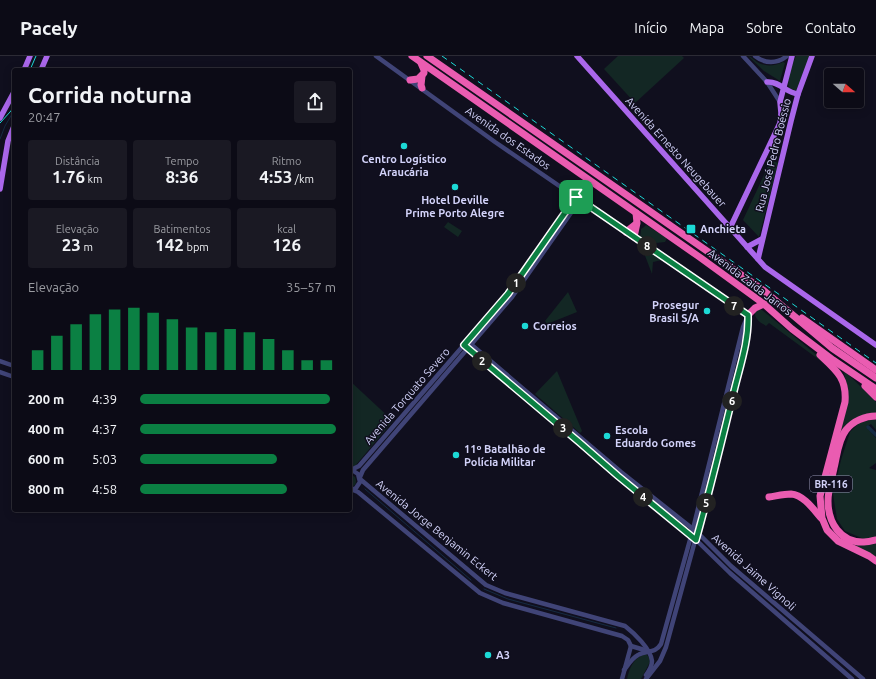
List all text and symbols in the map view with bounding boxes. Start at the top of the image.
text: Pacely [20,17,78,39]
text: Início [634,20,667,36]
text: Mapa [689,20,724,36]
text: Sobre [746,20,783,36]
text: Contato [805,20,856,36]
north arrow [824,68,864,108]
map controls [824,68,864,108]
button: share [294,81,336,123]
text: Corrida noturna [28,82,192,107]
street label: Avenida Ernesto Neugebauer [623,95,729,210]
street label: Rua José Pedro Boéssio [753,97,793,213]
street label: Avenida dos Estados [463,104,553,172]
text: 20:47 [28,110,61,124]
marker: Centro Logístico Araucária [399,141,409,151]
place label: Centro Logístico Araucária [361,153,447,178]
text: Distância [55,155,100,167]
text: Tempo [165,155,199,167]
text: Ritmo [272,155,302,167]
text: 1.76 [52,167,85,186]
text: 8:36 [166,167,198,186]
text: 4:53 [259,167,292,186]
text: km [85,173,103,185]
text: /km [292,173,314,185]
pin [559,180,593,214]
marker: Hotel Deville Prime Porto Alegre [450,182,460,192]
icon: arrive [565,186,587,208]
place label: Hotel Deville Prime Porto Alegre [405,194,505,219]
text: Elevação [56,223,99,235]
text: Batimentos [153,223,210,235]
text: kcal [277,223,296,235]
marker: Anchieta [685,223,697,235]
place label: Anchieta [700,223,746,235]
text: 23 [62,235,81,254]
text: 142 [155,235,184,254]
text: 126 [272,235,301,254]
pin: 8 [637,236,657,256]
text: 8 [644,240,650,252]
text: m [81,241,93,253]
text: bpm [184,241,209,253]
street label: Avenida Zaida Jarros [706,247,794,318]
pin: 1 [506,273,526,293]
text: 1 [513,277,519,289]
text: Elevação [28,280,79,294]
text: 35–57 m [286,280,336,294]
pin: 7 [724,296,744,316]
place label: Prosegur Brasil S/A [649,299,699,324]
text: 7 [731,300,737,312]
marker: Prosegur Brasil S/A [702,306,712,316]
place label: Correios [533,320,577,332]
marker: Correios [520,321,530,331]
street label: Avenida Torquato Severo [362,345,452,447]
pin: 2 [472,351,492,371]
text: 2 [479,355,485,367]
pin: 6 [722,391,742,411]
text: 200 m [28,392,64,406]
text: 4:39 [92,392,117,406]
text: 6 [729,395,735,407]
pin: 3 [553,418,573,438]
text: 400 m [28,422,64,436]
text: 4:37 [92,422,117,436]
text: 3 [560,422,566,434]
place label: Escola Eduardo Gomes [615,424,696,449]
marker: Escola Eduardo Gomes [602,431,612,441]
place label: 11º Batalhão de Polícia Militar [464,443,546,468]
marker: 11º Batalhão de Polícia Militar [451,450,461,460]
text: 600 m [28,452,64,466]
text: 5:03 [92,452,117,466]
road number: BR-116 [810,476,852,492]
street label: Avenida Jorge Benjamin Eckert [374,477,501,583]
text: 800 m [28,482,64,496]
text: 4:58 [92,482,117,496]
pin: 4 [633,487,653,507]
text: 4 [640,491,646,503]
pin: 5 [696,493,716,513]
text: 5 [703,497,709,509]
street label: Avenida Jaime Vignoli [710,531,798,613]
place label: A3 [496,649,510,661]
marker: A3 [483,650,493,660]

